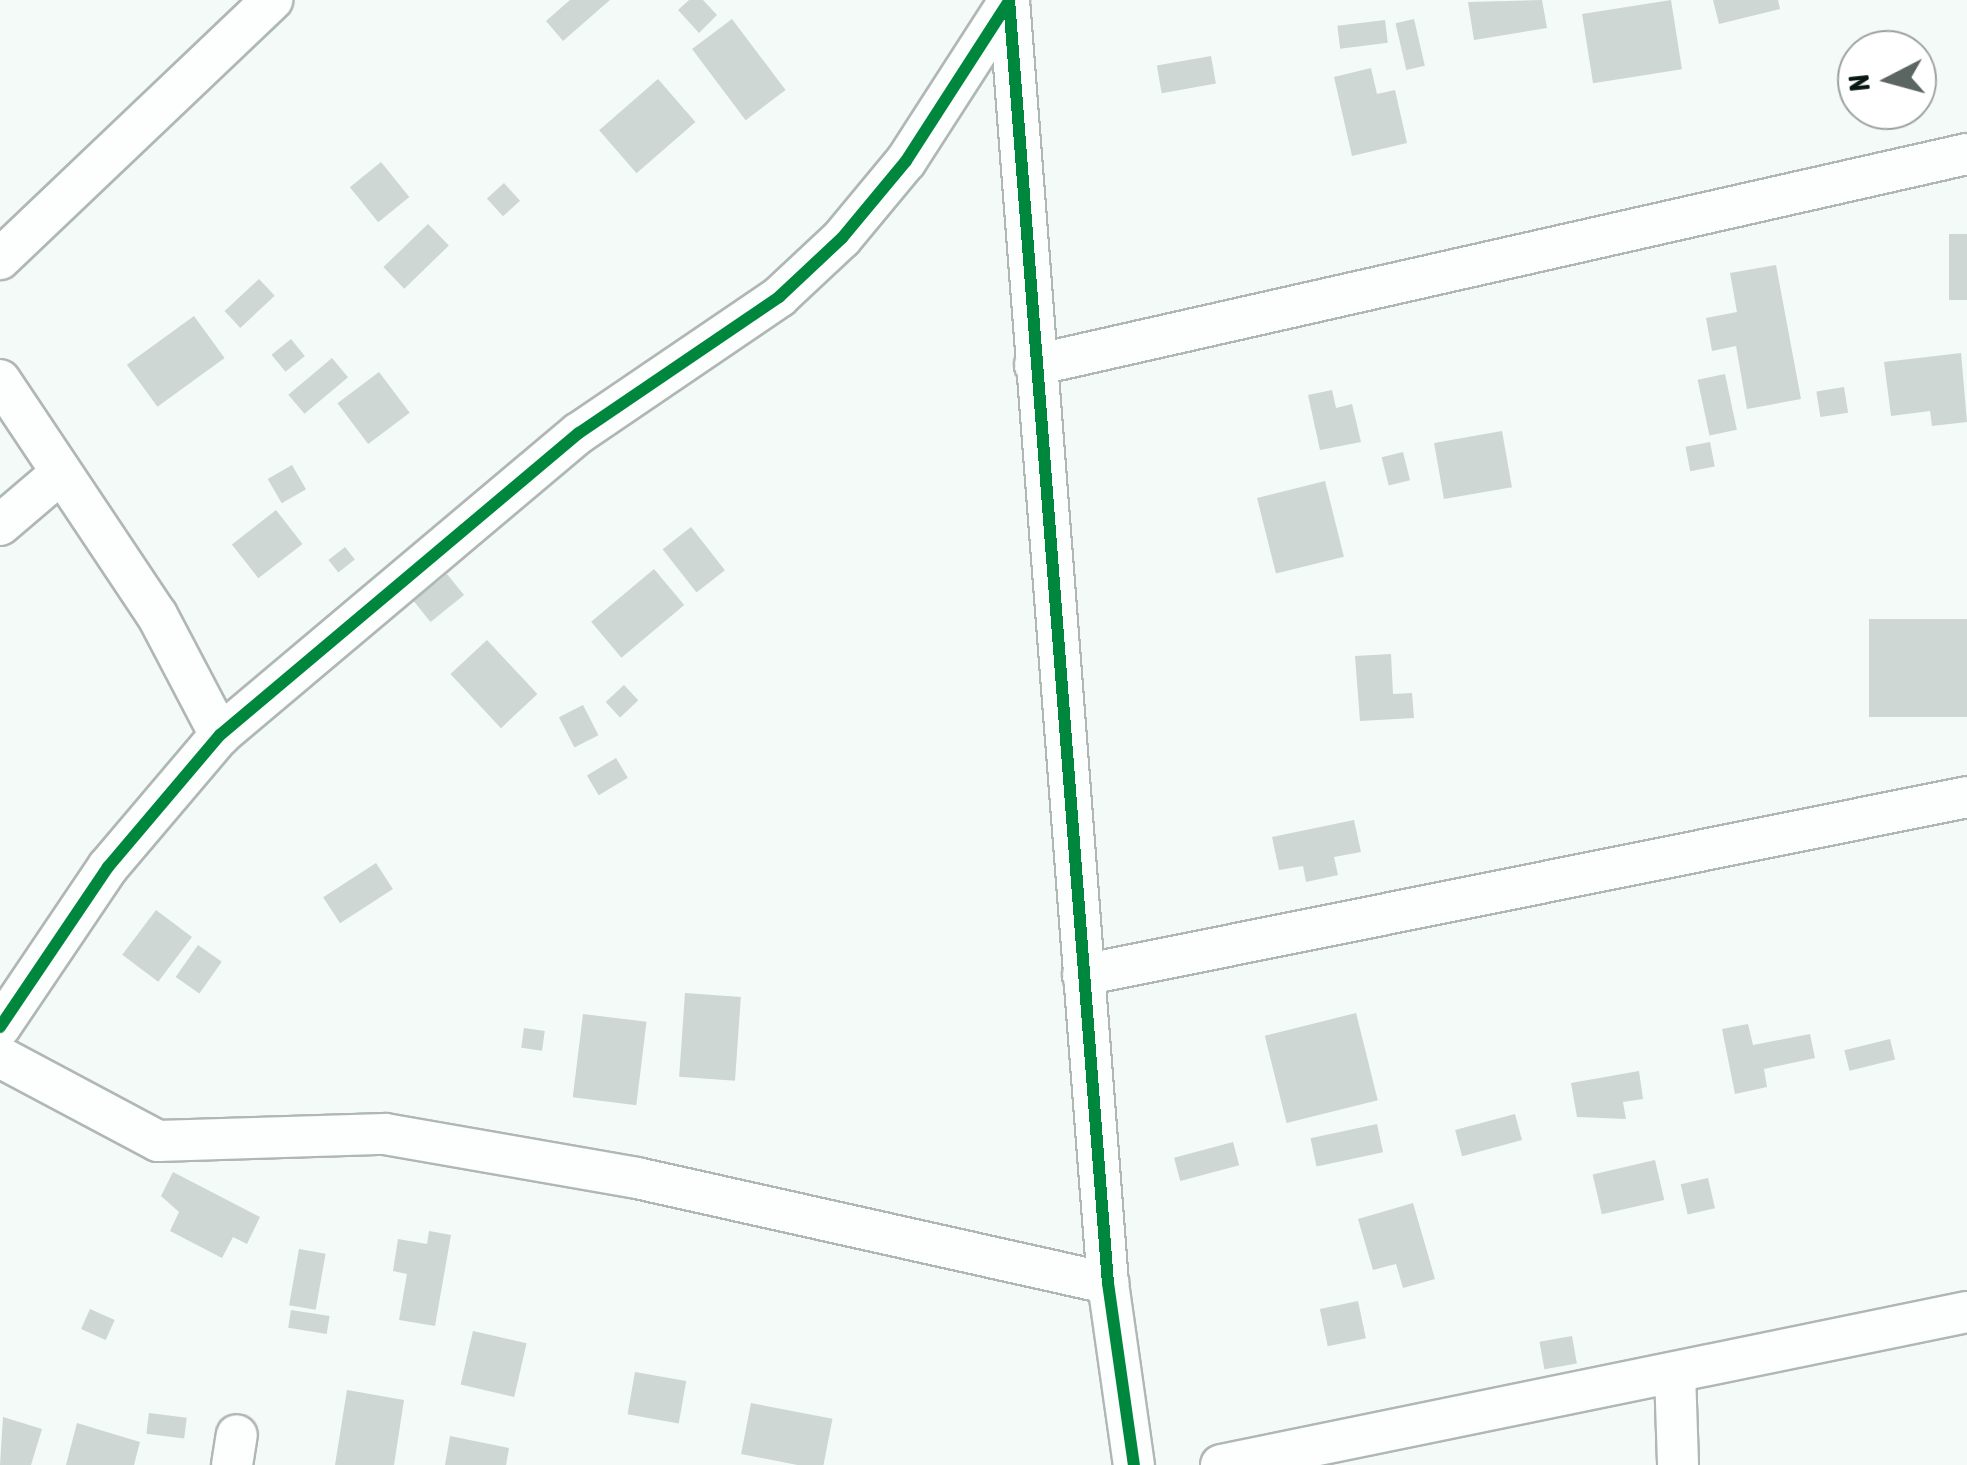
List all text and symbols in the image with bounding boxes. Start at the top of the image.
north arrow [1837,30,1937,130]
text: N [1842,73,1876,93]

